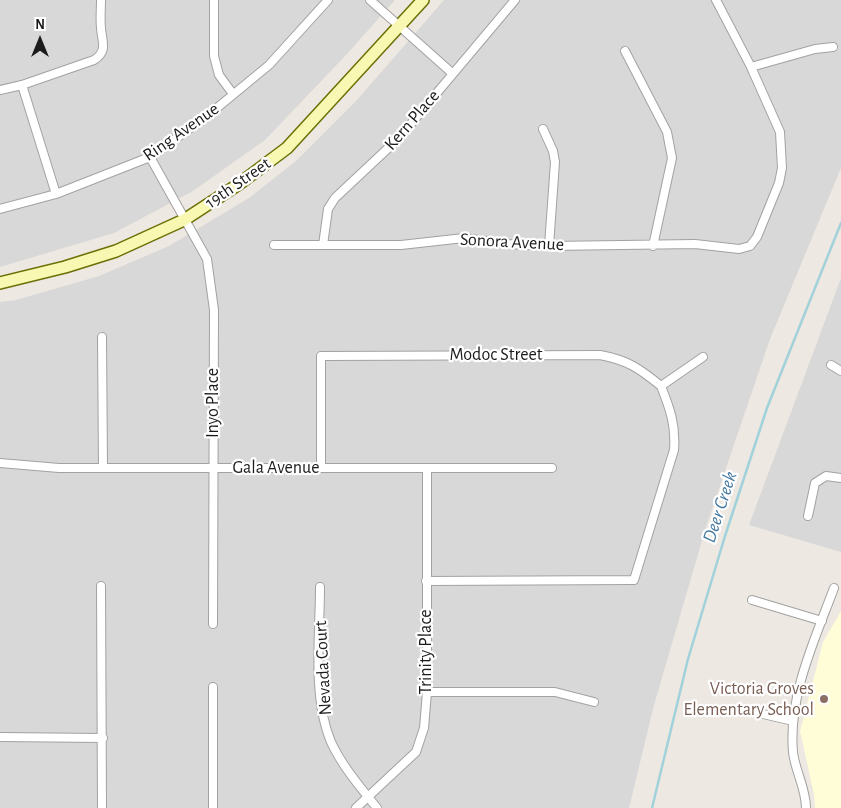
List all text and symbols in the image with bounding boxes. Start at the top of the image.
north arrow [15,15,65,65]
text: N [35,18,45,32]
street label: Kern Place [380,85,444,155]
street label: Ring Avenue [139,98,223,166]
street label: 19th Street [201,153,275,213]
street label: Sonora Avenue [459,228,565,256]
street label: Modoc Street [449,344,543,366]
street label: Inyo Place [202,368,224,438]
street label: Gala Avenue [232,457,320,479]
water label: Deer Creek [698,469,742,545]
street label: Trinity Place [415,609,437,695]
street label: Nevada Court [310,620,336,716]
place label: Victoria Groves Elementary School [684,678,814,721]
marker: Victoria Groves Elementary School [818,693,830,705]

